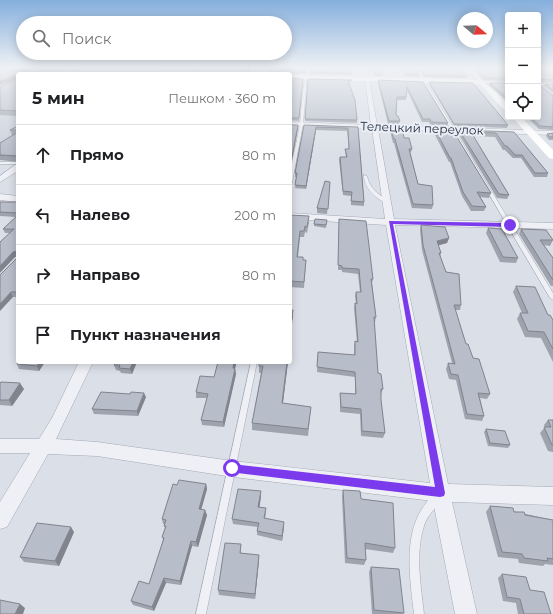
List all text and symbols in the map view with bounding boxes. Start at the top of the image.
north arrow [457,12,493,48]
map controls [505,12,541,120]
button: + [505,12,541,48]
search box [16,16,292,60]
icon: search [30,27,52,49]
text: Поиск [62,29,111,48]
button: − [505,48,541,84]
button: locate [505,84,541,120]
text: 5 мин [32,88,85,108]
text: Пешком · 360 m [168,90,276,106]
street label: Телецкий переулок [360,118,484,138]
icon: ahead [32,144,54,166]
text: Прямо [70,145,124,164]
text: 80 m [242,147,276,163]
icon: left [32,204,54,226]
text: Налево [70,205,130,224]
text: 200 m [234,207,276,223]
route end [501,216,519,234]
icon: right [32,264,54,286]
text: Направо [70,265,140,284]
text: 80 m [242,267,276,283]
icon: arrive [32,324,54,346]
text: Пункт назначения [70,325,221,344]
route start [223,459,241,477]

